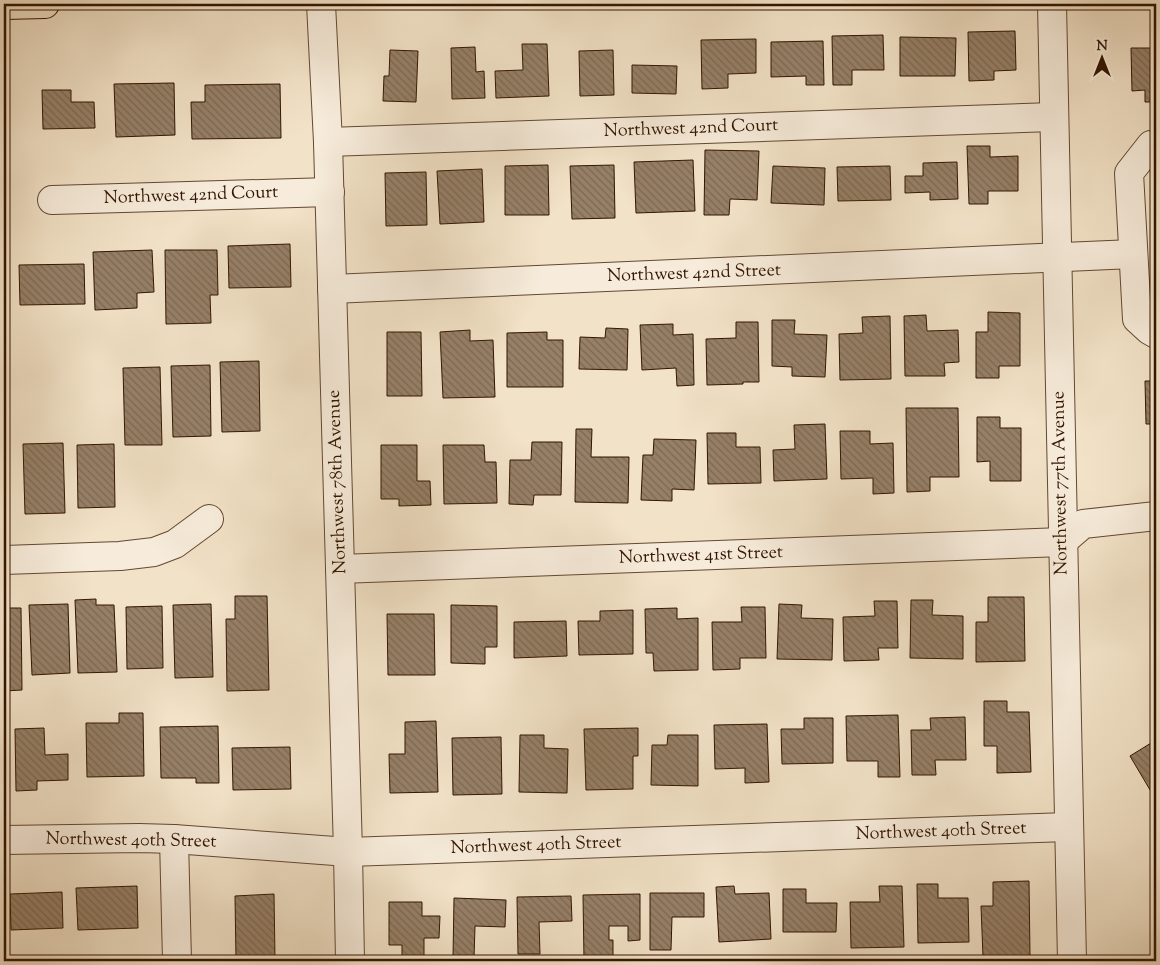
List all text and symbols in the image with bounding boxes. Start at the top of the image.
north arrow [1078,32,1128,82]
text: N [1096,37,1108,57]
street label: Northwest 42nd Court [603,113,779,145]
street label: Northwest 42nd Court [103,180,279,212]
street label: Northwest 42nd Street [607,258,781,290]
street label: Northwest 78th Avenue [322,389,354,575]
street label: Northwest 77th Avenue [1046,391,1076,575]
street label: Northwest 41st Street [618,540,784,572]
street label: Northwest 40th Street [855,816,1027,848]
street label: Northwest 40th Street [45,827,217,855]
street label: Northwest 40th Street [450,830,622,862]

